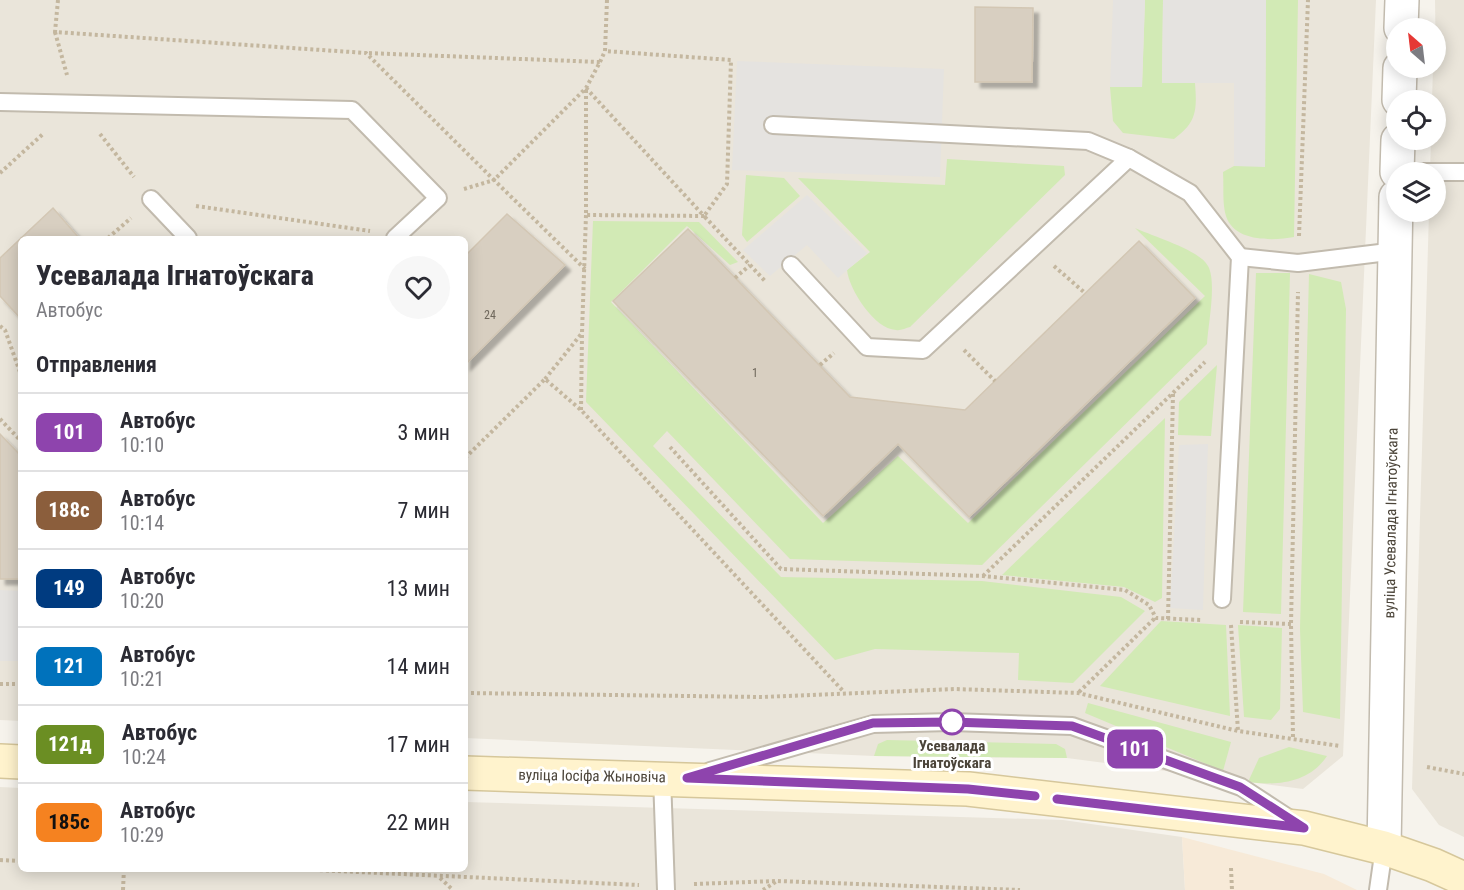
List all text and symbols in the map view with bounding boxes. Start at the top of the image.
north arrow [1386,18,1446,78]
map controls [1386,18,1446,222]
button: locate [1386,90,1446,150]
button: layers [1386,162,1446,222]
button: heart [387,256,450,319]
text: Усевалада Ігнатоўскага [36,259,314,292]
text: Автобус [36,298,103,322]
house number: 24 [484,308,496,322]
text: Отправления [36,352,157,377]
house number: 1 [752,366,758,380]
text: Автобус [120,408,195,433]
text: 101 [53,420,85,444]
text: 3 мин [397,420,450,445]
street label: вуліца Усевалада Ігнатоўскага [1380,428,1402,618]
text: 10:10 [120,433,164,457]
text: Автобус [120,486,195,511]
text: 188с [48,498,90,522]
text: 7 мин [397,498,450,523]
text: 10:14 [120,511,164,535]
text: Автобус [120,564,195,589]
text: 149 [53,576,85,600]
text: 13 мин [387,576,450,601]
text: 10:20 [120,589,164,613]
text: Автобус [120,642,195,667]
text: 121 [53,654,85,678]
text: 14 мин [387,654,450,679]
text: 10:21 [120,667,164,691]
marker: Усевалада Ігнатоўскага [939,709,965,735]
text: Автобус [122,720,197,745]
line badge: 101 [1100,730,1170,768]
text: 121д [48,732,92,756]
text: 17 мин [387,732,450,757]
place label: Усевалада Ігнатоўскага [913,737,991,772]
text: 101 [1119,737,1151,761]
text: 10:24 [122,745,166,769]
street label: вуліца Іосіфа Жыновіча [518,766,666,786]
text: Автобус [120,798,195,823]
text: 185с [48,810,90,834]
text: 22 мин [387,810,450,835]
text: 10:29 [120,823,164,847]

